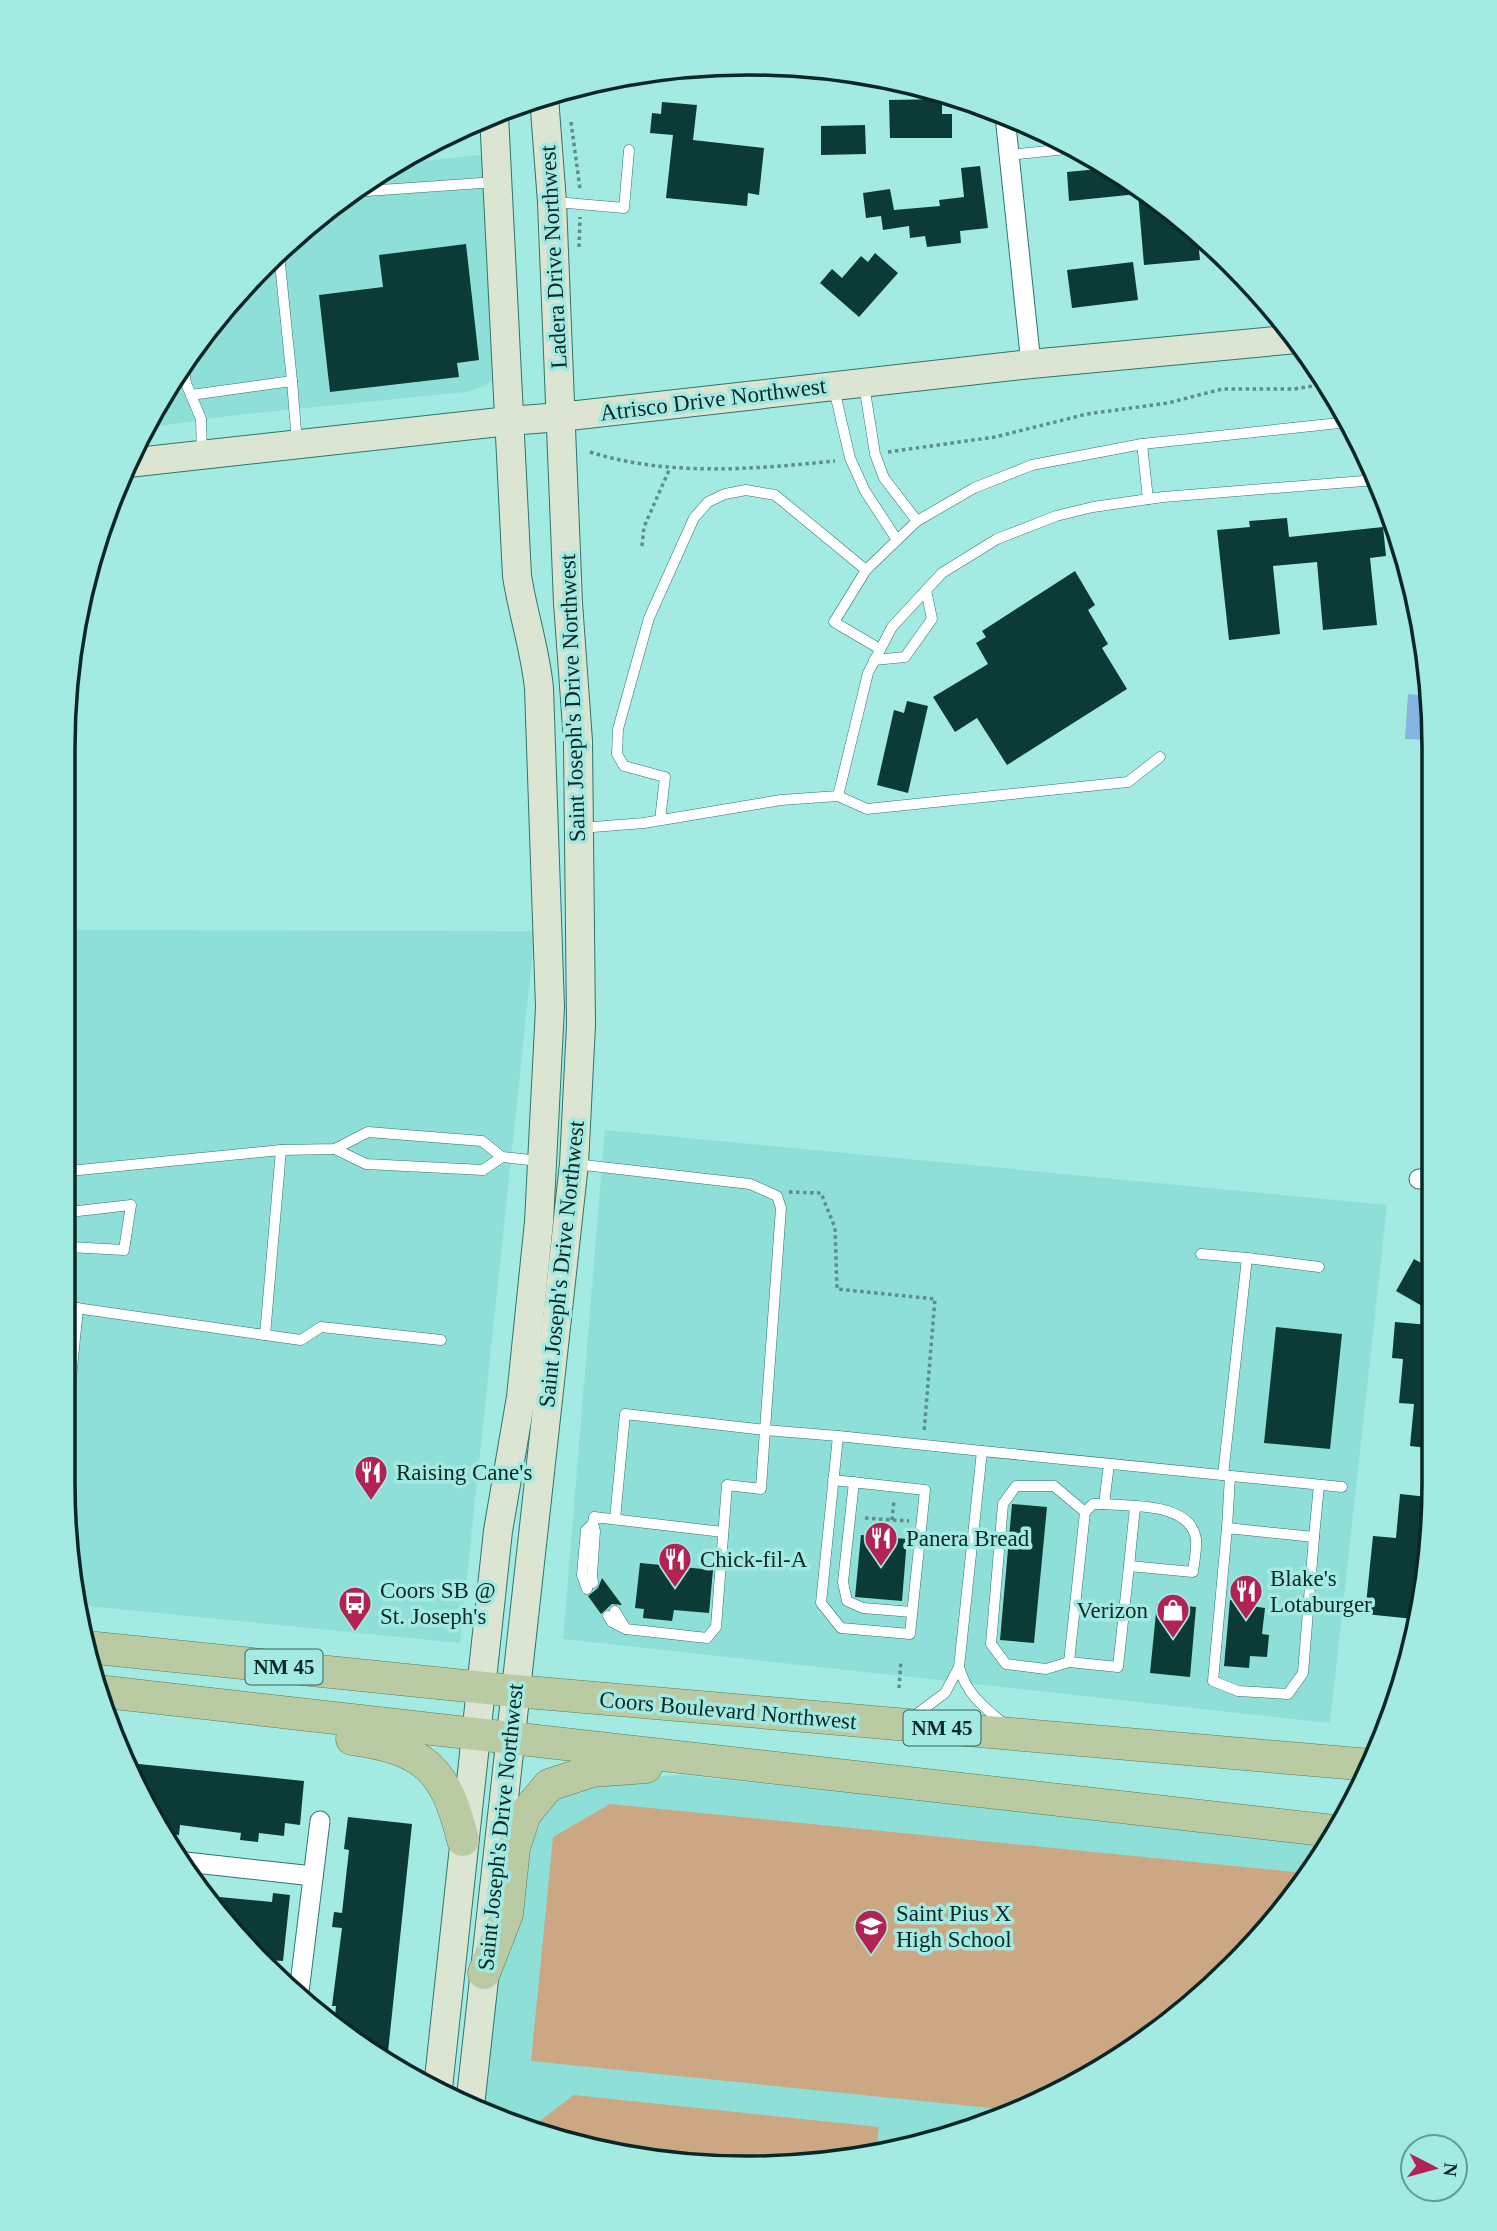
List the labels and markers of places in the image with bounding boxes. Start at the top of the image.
restaurant icon: Raising Cane's [352,1453,390,1502]
place label: Raising Cane's [396,1460,532,1485]
restaurant icon: Panera Bread [862,1519,900,1568]
place label: Panera Bread [906,1526,1030,1551]
restaurant icon: Chick-fil-A [656,1540,694,1589]
place label: Chick-fil-A [700,1547,808,1572]
place label: Blake's Lotaburger [1270,1566,1372,1617]
restaurant icon: Blake's Lotaburger [1227,1572,1265,1621]
place label: Coors SB @ St. Joseph's [380,1578,496,1629]
bus stop icon: Coors SB @ St. Joseph's [336,1584,374,1633]
shop icon: Verizon [1154,1591,1192,1640]
place label: Verizon [1076,1598,1148,1623]
place label: Saint Pius X High School [896,1901,1012,1952]
school or university icon: Saint Pius X High School [852,1907,890,1956]

